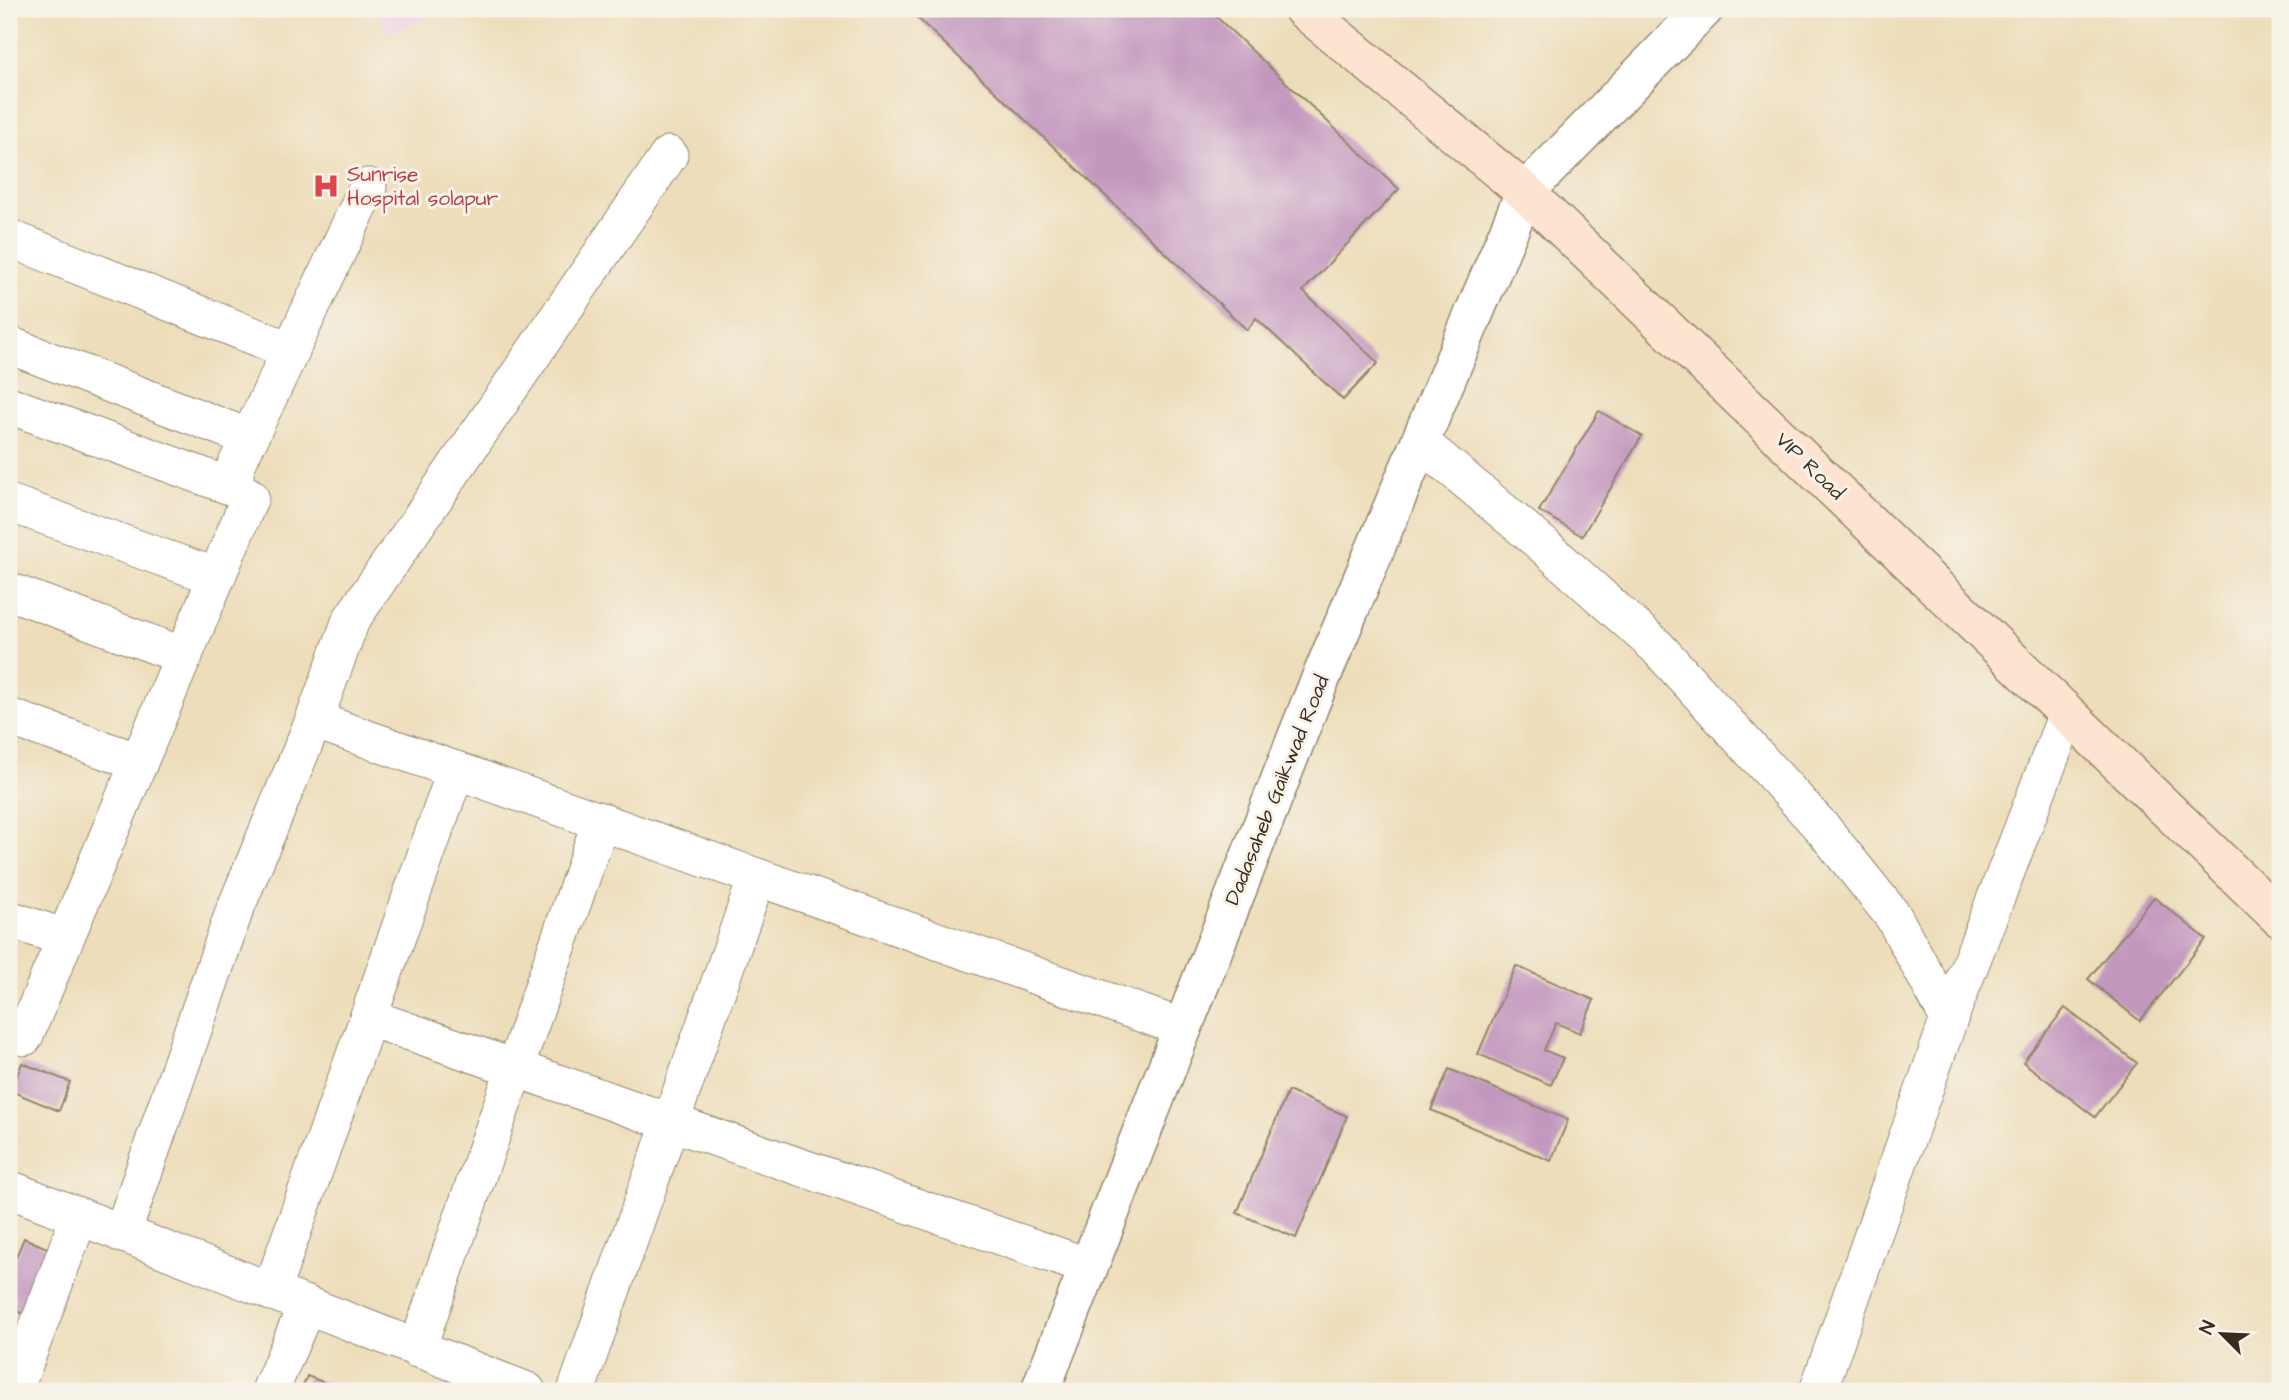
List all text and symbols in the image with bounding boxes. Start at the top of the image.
place label: Sunrise Hospital solapur [347,160,499,214]
hospital icon: Sunrise Hospital solapur [311,171,341,201]
street label: VIP Road [1769,426,1851,507]
street label: Dadasaheb Gaikwad Road [1218,671,1336,909]
north arrow [2188,1298,2258,1368]
text: N [2193,1317,2223,1339]

